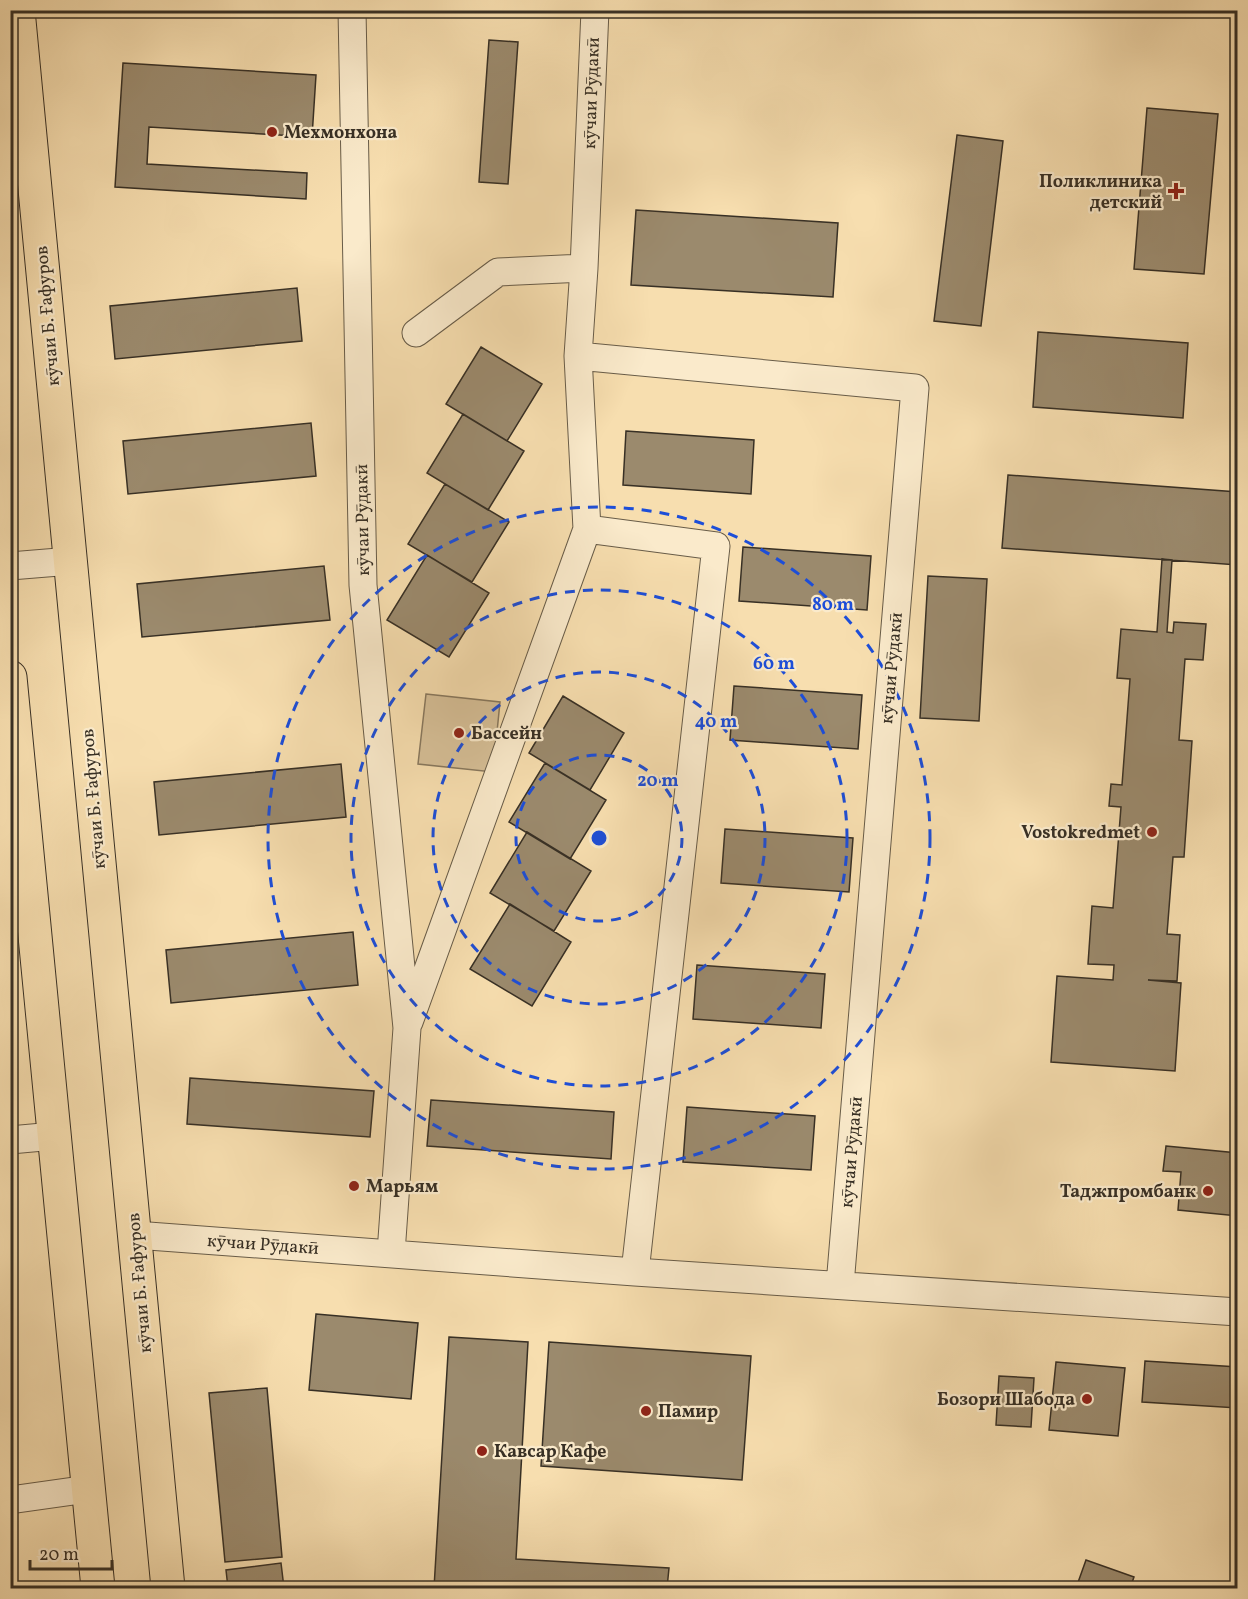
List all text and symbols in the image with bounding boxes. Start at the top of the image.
street label: кӯчаи Рӯдакӣ [578,37,607,149]
place label: Мехмонхона [284,121,398,146]
marker: Мехмонхона [265,125,279,139]
place label: Поликлиника детский [1039,170,1162,216]
marker: Поликлиника детский [1167,182,1185,200]
street label: кӯчаи Б. Ғафуров [30,245,67,387]
street label: кӯчаи Рӯдакӣ [350,464,377,576]
text: 80 m [812,593,854,618]
street label: кӯчаи Рӯдакӣ [875,611,910,725]
text: 60 m [753,652,795,677]
text: 40 m [695,710,737,735]
place label: Бассейн [471,722,542,747]
marker: Бассейн [452,726,466,740]
street label: кӯчаи Б. Ғафуров [76,728,113,870]
text: 20 m [637,769,679,794]
place label: Vostokredmet [1021,821,1140,846]
marker: Vostokredmet [1145,825,1159,839]
centre of rings [589,828,609,848]
street label: кӯчаи Рӯдакӣ [835,1095,870,1209]
place label: Марьям [366,1175,439,1200]
marker: Марьям [347,1179,361,1193]
place label: Таджпромбанк [1060,1180,1196,1205]
marker: Таджпромбанк [1201,1184,1215,1198]
street label: кӯчаи Б. Ғафуров [122,1212,159,1354]
street label: кӯчаи Рӯдакӣ [206,1229,320,1262]
place label: Бозори Шабода [937,1388,1075,1413]
marker: Бозори Шабода [1080,1392,1094,1406]
place label: Памир [658,1400,718,1425]
marker: Памир [639,1404,653,1418]
place label: Кавсар Кафе [494,1440,607,1465]
marker: Кавсар Кафе [475,1444,489,1458]
scale bar [30,1533,112,1571]
text: 20 m [39,1543,79,1568]

